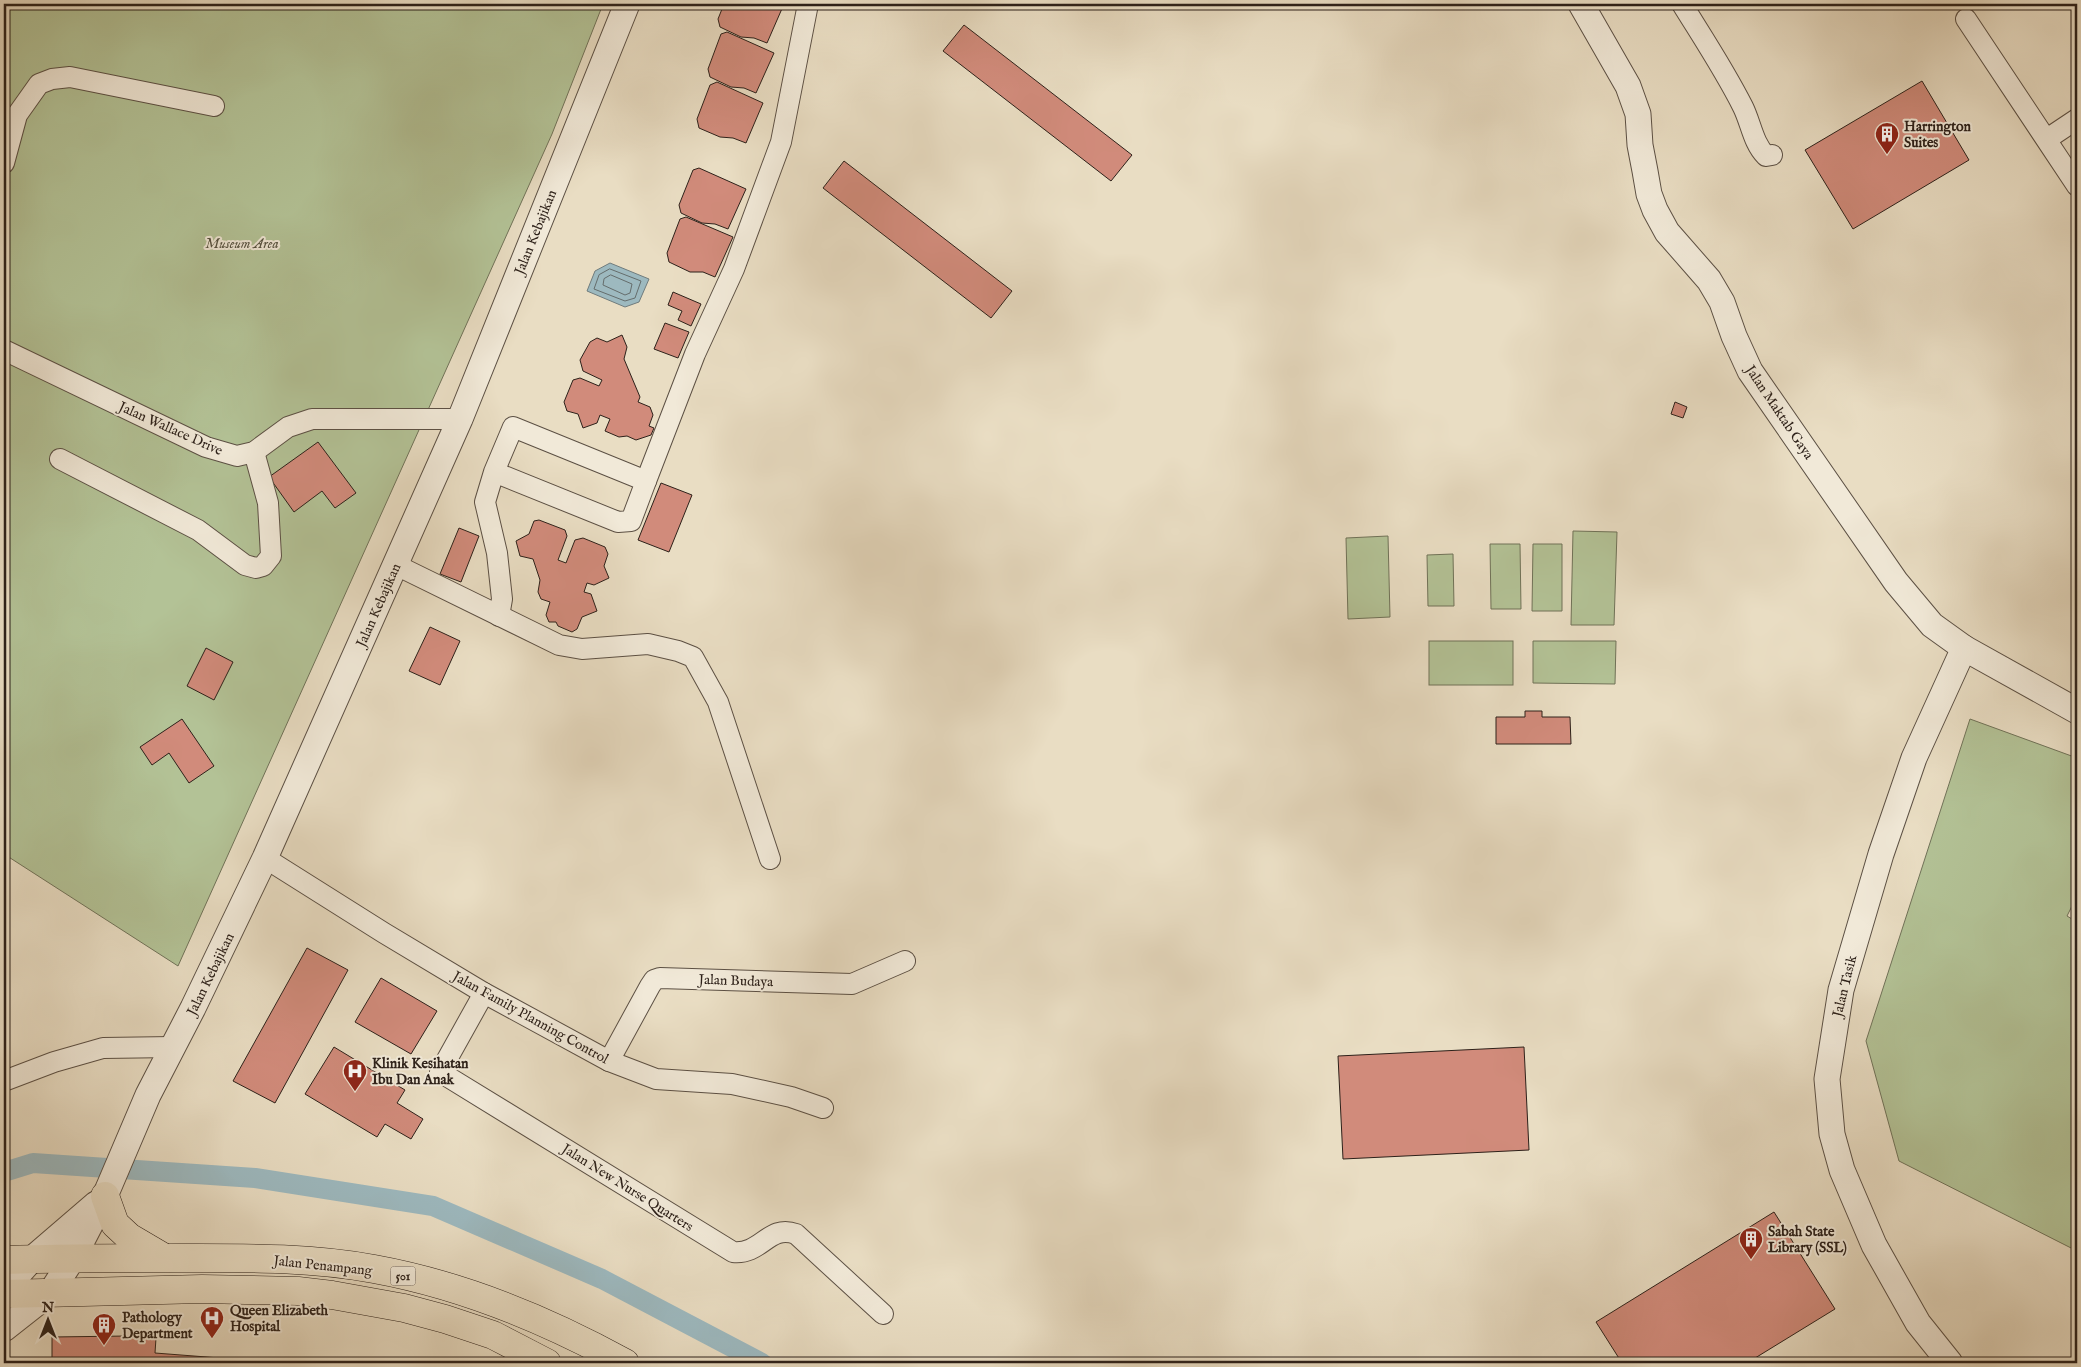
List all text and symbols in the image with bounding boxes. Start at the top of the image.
place label: Harrington Suites [1904,118,1971,152]
building icon: Harrington Suites [1874,121,1900,155]
street label: Jalan Kebajikan [510,187,561,279]
park label: Museum Area [205,235,279,253]
street label: Jalan Maktab Gaya [1740,360,1818,464]
street label: Jalan Wallace Drive [114,397,226,460]
street label: Jalan Kebajikan [352,560,406,652]
street label: Jalan Kebajikan [182,930,239,1021]
street label: Jalan Tasik [1828,953,1861,1021]
street label: Jalan Family Planning Control [448,966,612,1068]
street label: Jalan Budaya [696,971,774,991]
place label: Klinik Kesihatan Ibu Dan Anak [372,1055,469,1089]
hospital icon: Klinik Kesihatan Ibu Dan Anak [342,1058,368,1092]
street label: Jalan New Nurse Quarters [557,1139,697,1236]
place label: Sabah State Library (SSL) [1768,1223,1847,1257]
building icon: Sabah State Library (SSL) [1738,1226,1764,1260]
street label: Jalan Penampang [271,1252,374,1280]
road number: 501 [390,1266,416,1285]
north arrow [22,1294,72,1344]
text: N [41,1299,54,1317]
place label: Queen Elizabeth Hospital [230,1302,329,1336]
hospital icon: Queen Elizabeth Hospital [199,1305,225,1339]
place label: Pathology Department [122,1309,193,1343]
building icon: Pathology Department [91,1312,117,1346]

